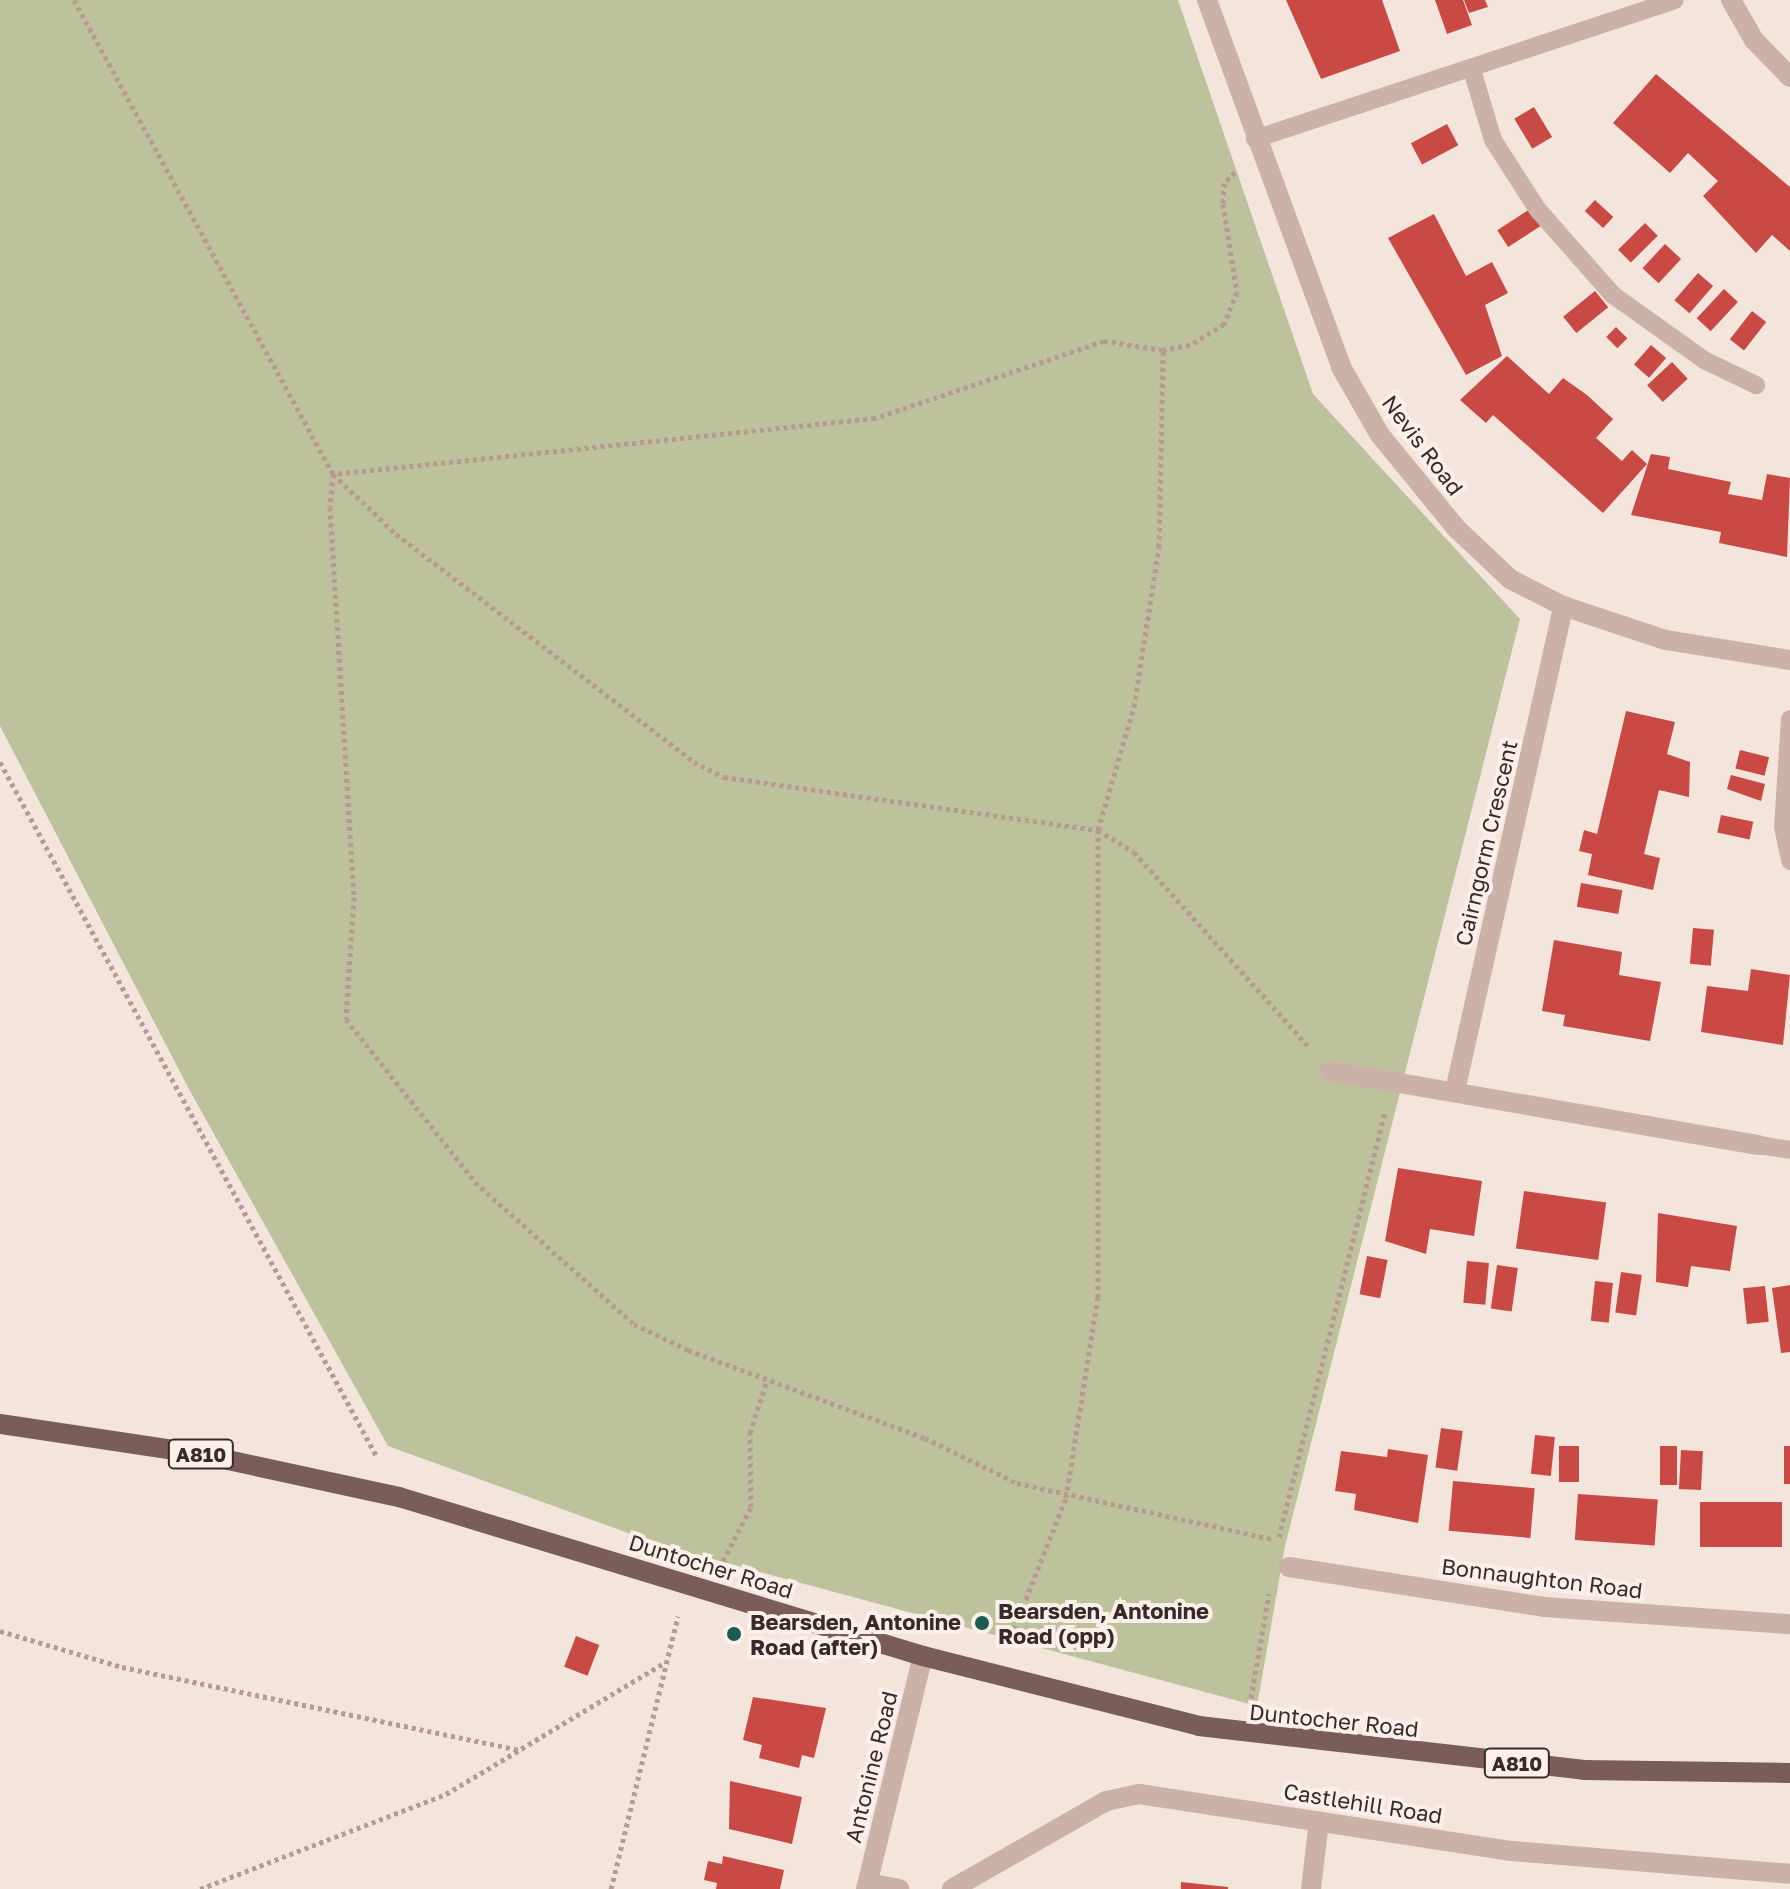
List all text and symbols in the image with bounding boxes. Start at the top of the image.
street label: Nevis Road [1377,390,1469,500]
street label: Cairngorm Crescent [1449,738,1523,948]
road number: A810 [167,1438,235,1470]
street label: Duntocher Road [626,1528,796,1604]
street label: Bonnaughton Road [1440,1553,1644,1603]
place label: Bearsden, Antonine Road (opp) [998,1597,1209,1648]
place label: Bearsden, Antonine Road (after) [750,1608,961,1660]
marker: Bearsden, Antonine Road (opp) [973,1614,991,1632]
marker: Bearsden, Antonine Road (after) [725,1625,743,1643]
street label: Antonine Road [839,1689,903,1845]
street label: Duntocher Road [1248,1698,1420,1742]
road number: A810 [1483,1747,1551,1779]
street label: Castlehill Road [1282,1777,1444,1829]

